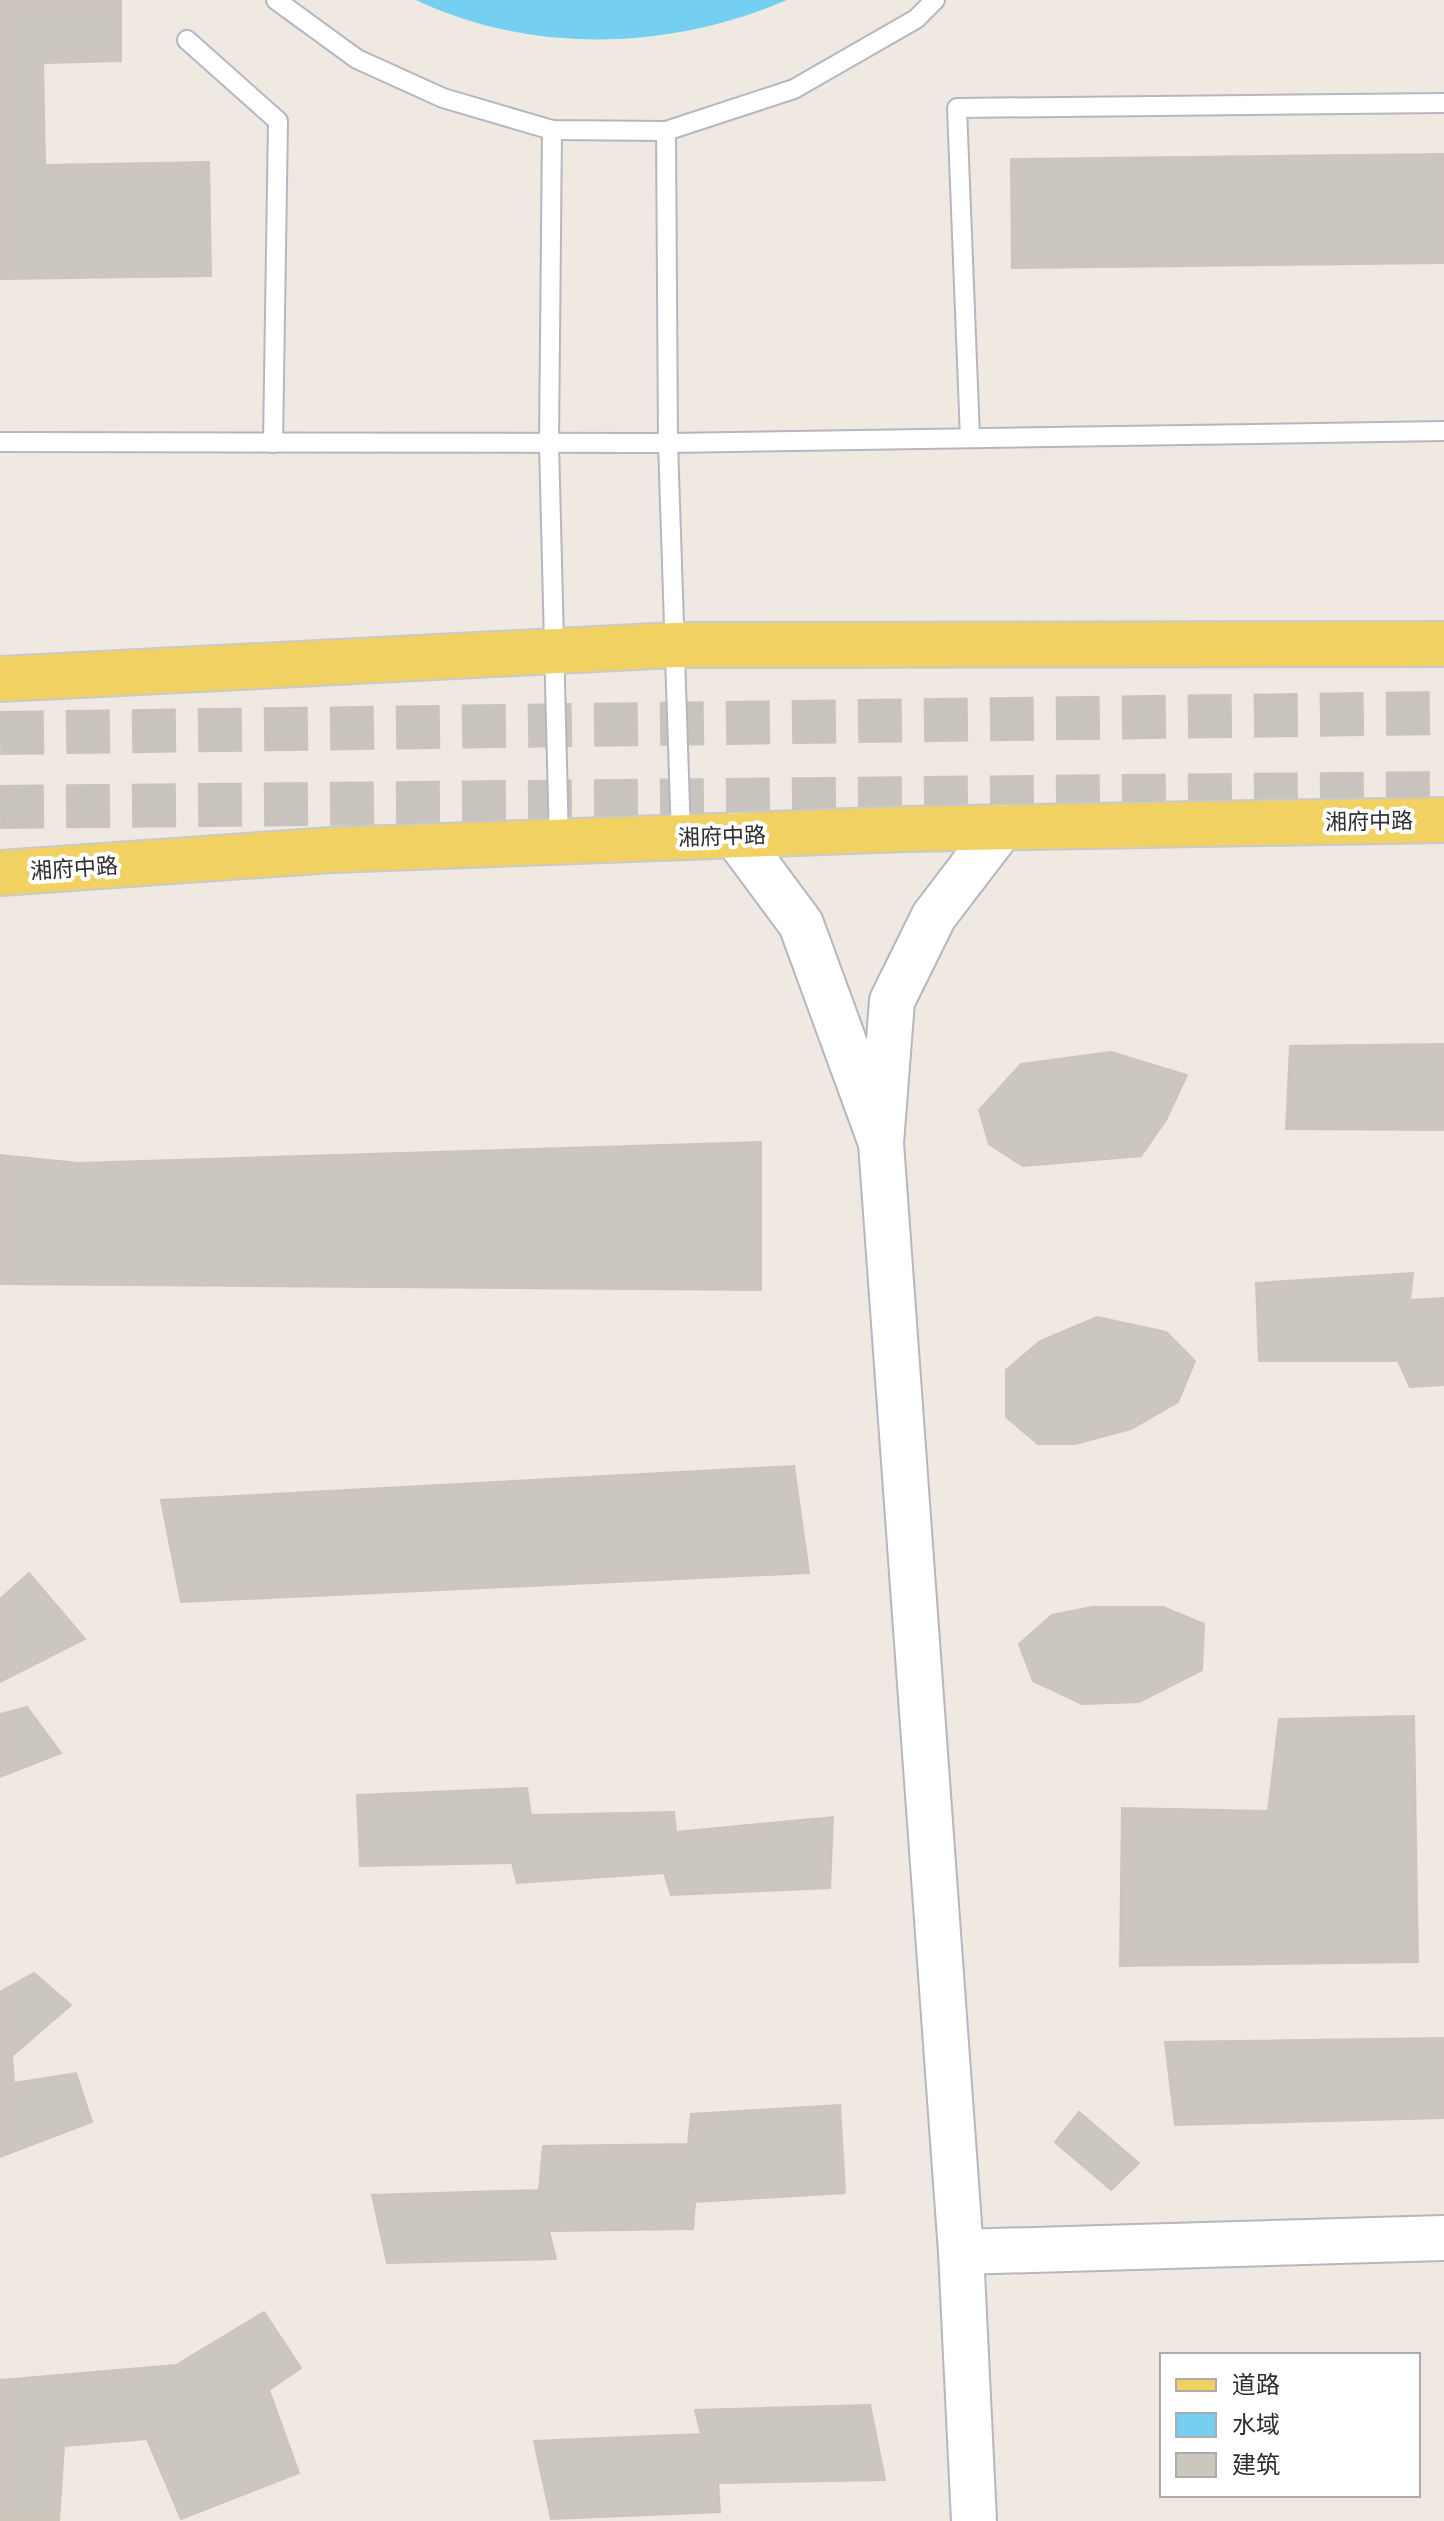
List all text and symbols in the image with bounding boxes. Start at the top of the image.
street label: 湘府中路 [1325,805,1413,839]
street label: 湘府中路 [677,819,767,855]
street label: 湘府中路 [29,850,119,888]
legend [1160,2353,1420,2497]
text: 道路 [1232,2368,1280,2403]
text: 水域 [1232,2408,1280,2443]
text: 建筑 [1232,2448,1280,2483]

